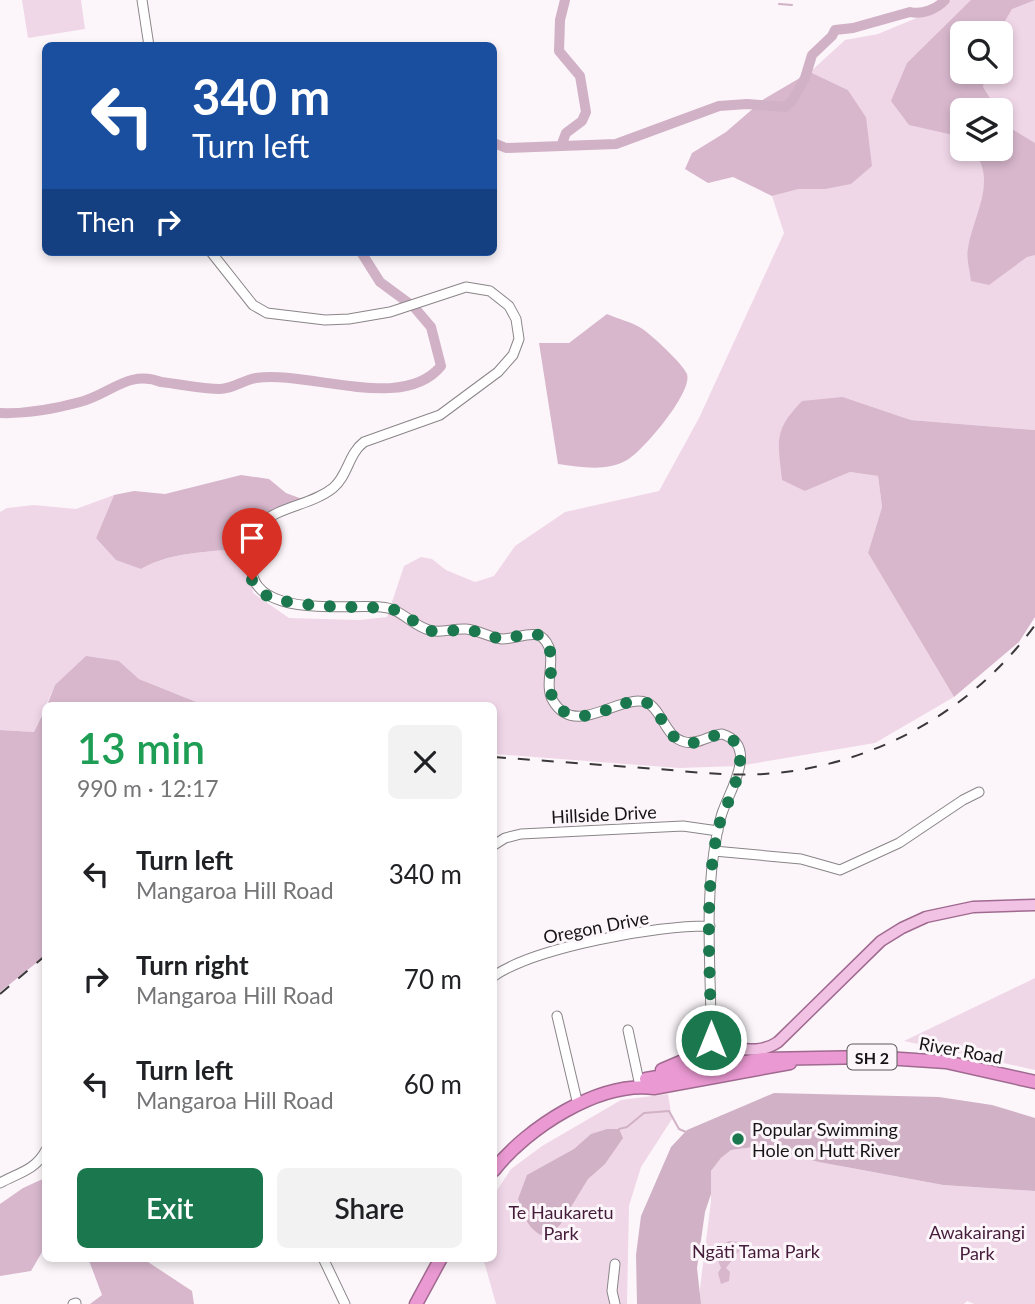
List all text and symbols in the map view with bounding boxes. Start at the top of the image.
map controls [950,21,1013,161]
button: search [950,21,1013,84]
text: 340 m [192,67,330,125]
icon: left [77,70,168,161]
button: layers [950,98,1013,161]
text: Turn left [192,126,309,165]
icon: right [149,203,187,241]
text: Then [77,206,135,238]
pin [222,508,282,580]
icon: arrive [233,519,271,557]
text: 13 min [77,723,205,773]
button: close [388,725,462,799]
text: 990 m · 12:17 [77,774,219,802]
street label: Hillside Drive [551,800,657,828]
text: Turn left [136,844,233,876]
icon: left [77,855,115,893]
text: 340 m [389,858,462,890]
text: Mangaroa Hill Road [136,876,334,904]
street label: Oregon Drive [541,906,651,948]
text: Turn right [136,949,249,981]
icon: right [77,960,115,998]
text: 70 m [404,963,462,995]
text: Mangaroa Hill Road [136,981,334,1009]
position arrow [674,1003,748,1077]
street label: River Road [917,1032,1005,1068]
road number: SH 2 [848,1044,896,1070]
text: Turn left [136,1054,233,1086]
icon: left [77,1065,115,1103]
text: 60 m [404,1068,462,1100]
text: Mangaroa Hill Road [136,1086,334,1114]
place label: Popular Swimming Hole on Hutt River [752,1118,900,1161]
marker: Popular Swimming Hole on Hutt River [730,1131,746,1147]
button: Exit [77,1168,263,1248]
button: Share [277,1168,462,1248]
park label: Te Haukaretu Park [508,1201,614,1244]
park label: Awakairangi Park [929,1221,1025,1264]
park label: Ngāti Tama Park [692,1240,821,1262]

